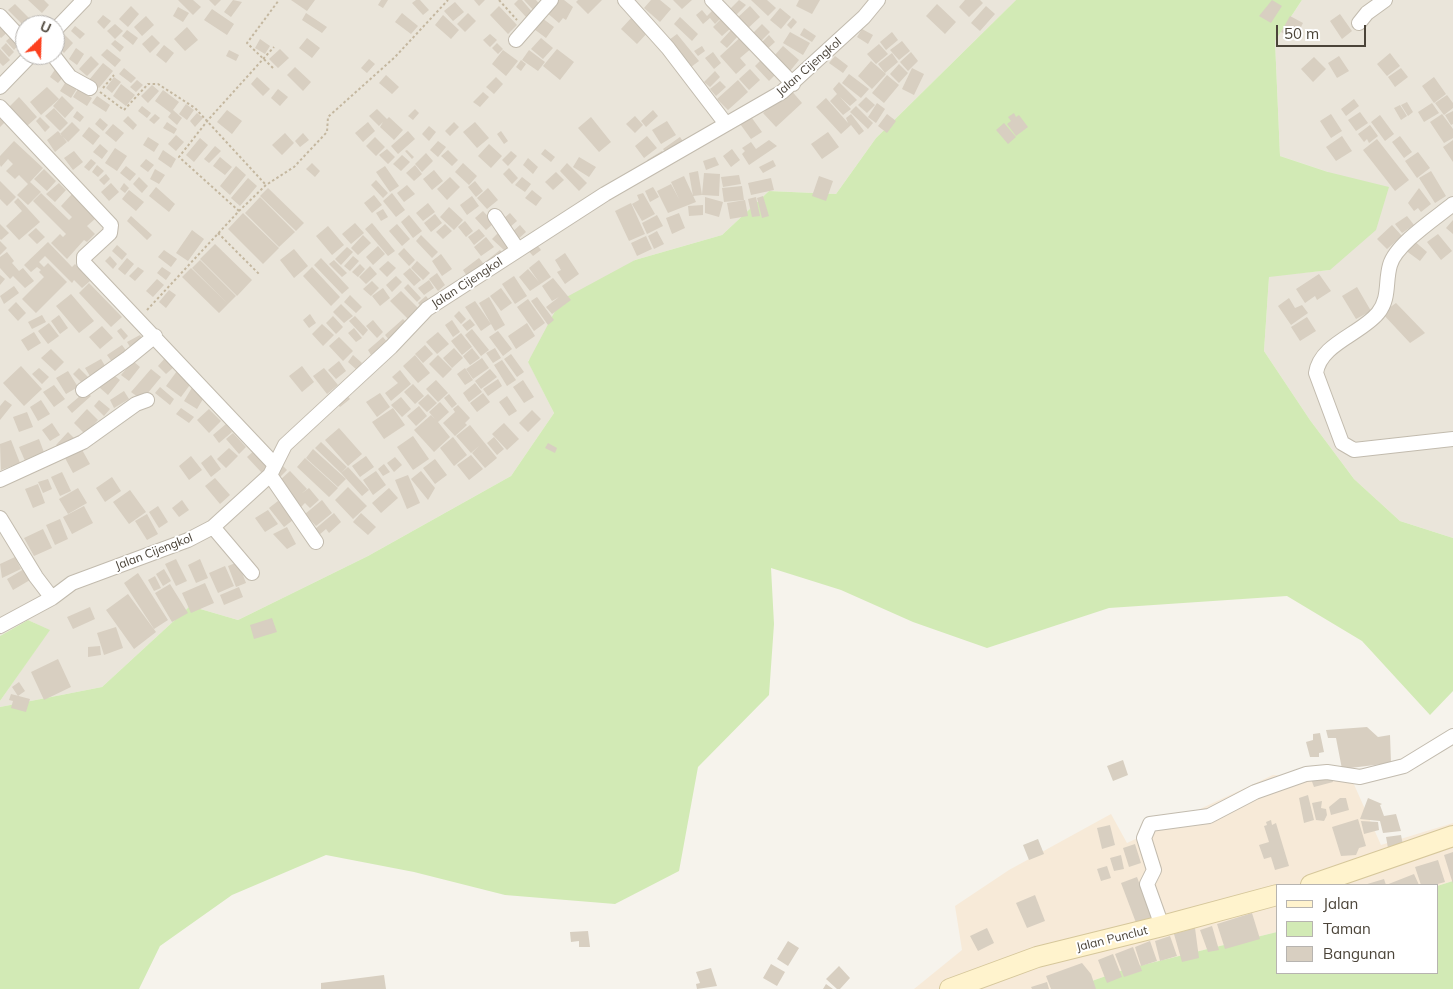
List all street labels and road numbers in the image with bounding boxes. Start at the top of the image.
street label: Jalan Cijengkol [773,35,845,99]
street label: Jalan Cijengkol [429,255,505,311]
street label: Jalan Cijengkol [113,531,195,573]
street label: Jalan Punclut [1075,923,1149,955]

